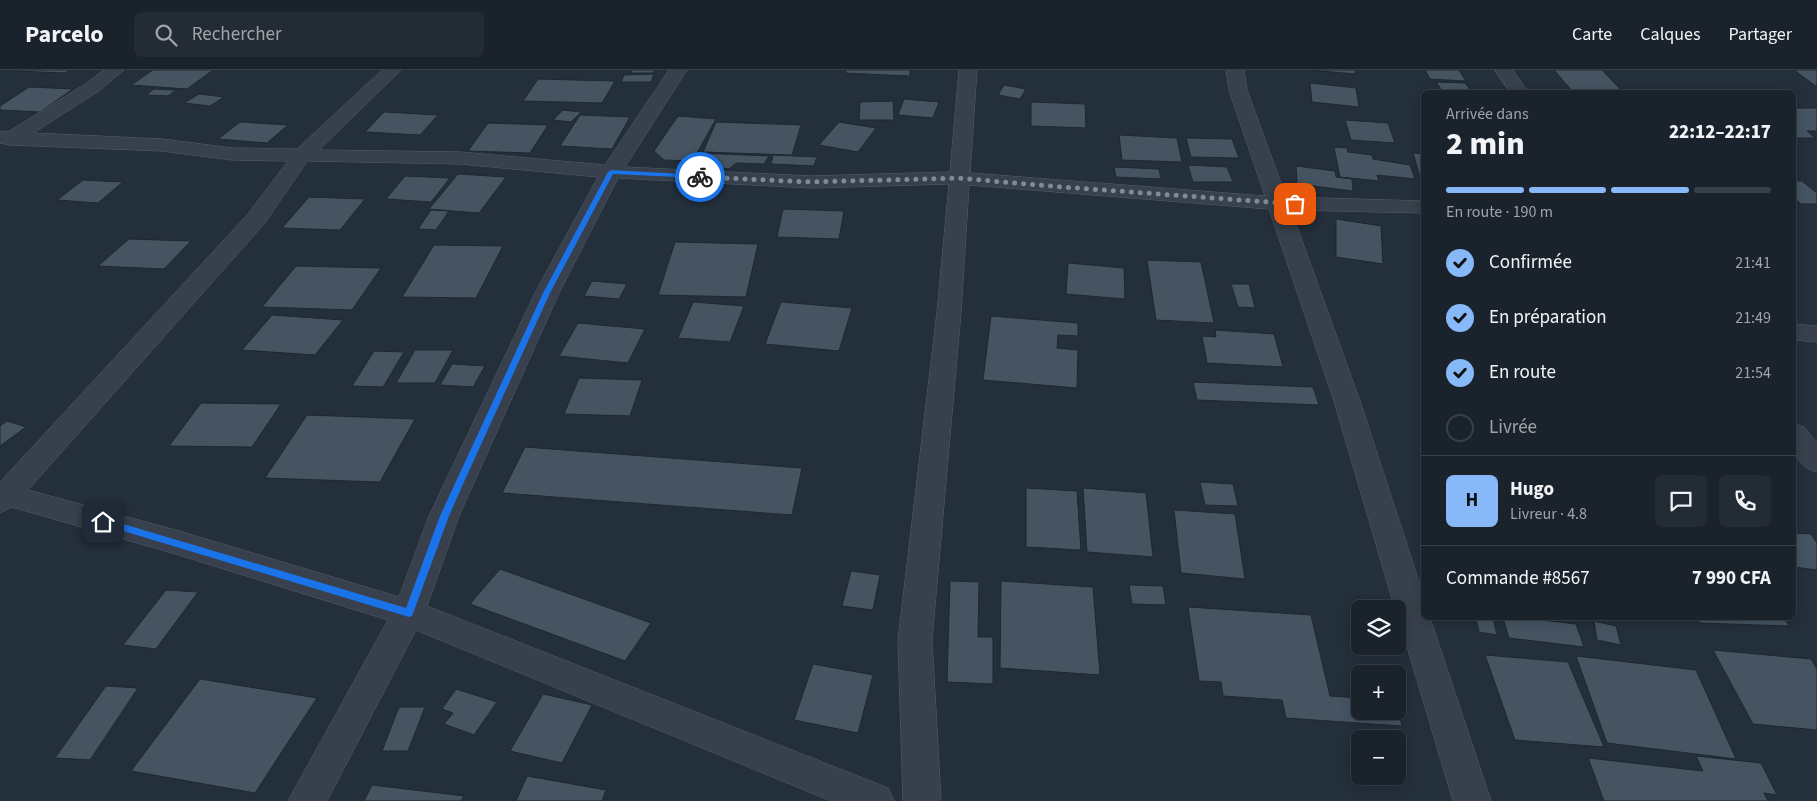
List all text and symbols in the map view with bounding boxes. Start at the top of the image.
search box [134,12,484,57]
text: Parcelo [25,17,104,52]
icon: search [152,21,180,49]
text: Rechercher [192,21,282,48]
text: Carte [1572,22,1612,47]
text: Calques [1640,22,1700,47]
text: Partager [1728,22,1792,47]
text: Arrivée dans [1446,103,1529,125]
text: 22:12–22:17 [1669,119,1771,146]
text: 2 min [1446,121,1525,167]
courier [675,152,725,202]
icon: bike [686,163,714,191]
pin [1274,183,1316,225]
icon: bag [1281,190,1309,218]
text: En route · 190 m [1446,201,1553,223]
icon: check [1446,249,1474,277]
text: Confirmée [1489,249,1572,276]
text: 21:41 [1735,252,1771,274]
icon: check [1446,304,1474,332]
text: En préparation [1489,304,1607,331]
text: 21:49 [1735,307,1771,329]
icon: check [1446,359,1474,387]
text: En route [1489,359,1556,386]
text: 21:54 [1735,362,1771,384]
text: Livrée [1489,414,1537,441]
button: chat [1655,475,1707,527]
button: phone [1719,475,1771,527]
text: Hugo [1510,476,1554,503]
text: H [1466,487,1478,514]
pin [82,501,124,543]
text: Livreur · 4.8 [1510,503,1587,525]
icon: home [89,508,117,536]
text: Commande #8567 [1446,565,1590,592]
text: 7 990 CFA [1692,565,1771,592]
map controls [1351,600,1406,785]
button: layers [1351,600,1406,655]
button: + [1351,665,1406,720]
button: − [1351,730,1406,785]

